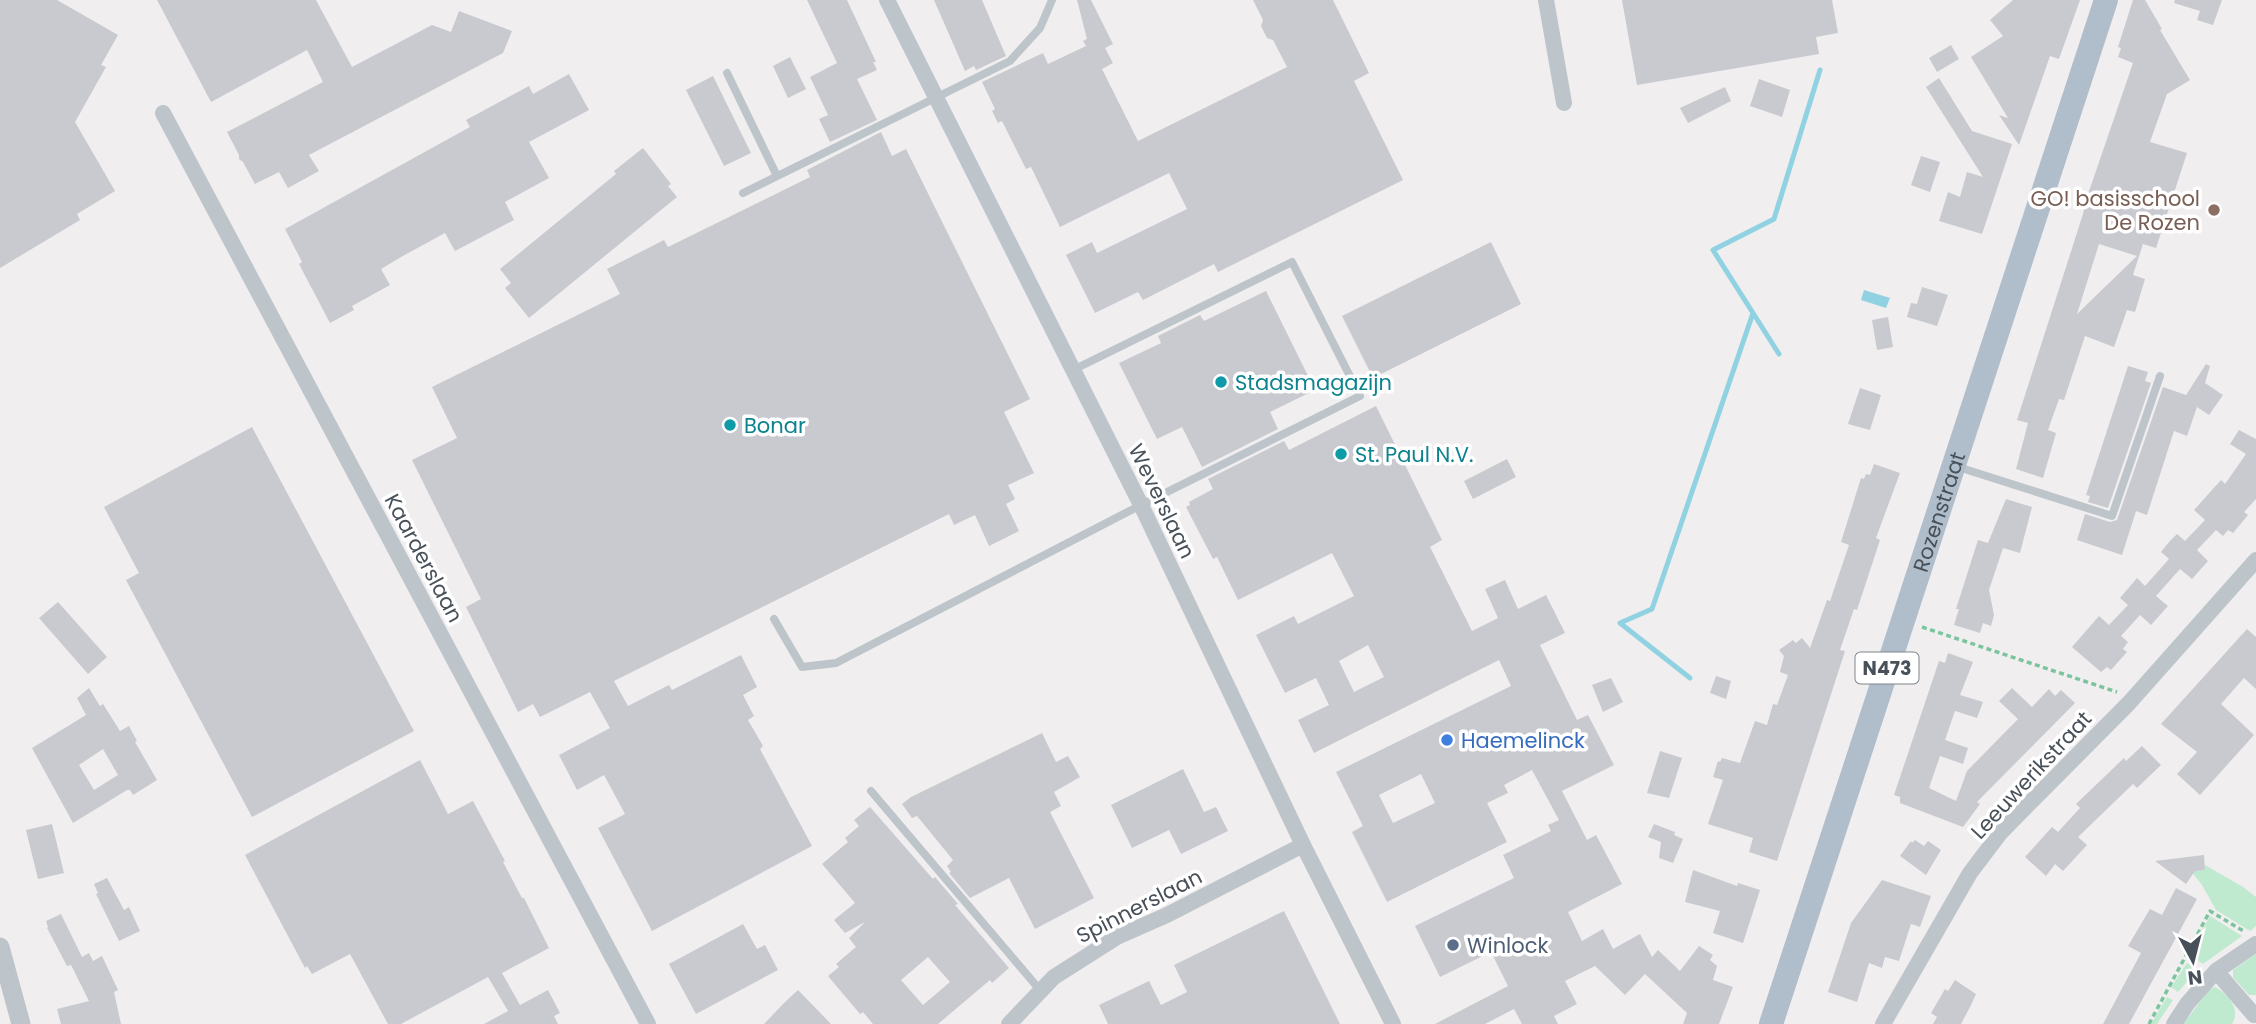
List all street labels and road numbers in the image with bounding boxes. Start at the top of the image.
street label: Weverslaan [1122,439,1202,563]
street label: Rozenstraat [1905,448,1972,576]
street label: Kaarderslaan [378,489,470,627]
road number: N473 [1856,652,1918,684]
street label: Leeuwerikstraat [1964,705,2098,845]
street label: Spinnerslaan [1071,862,1207,950]

